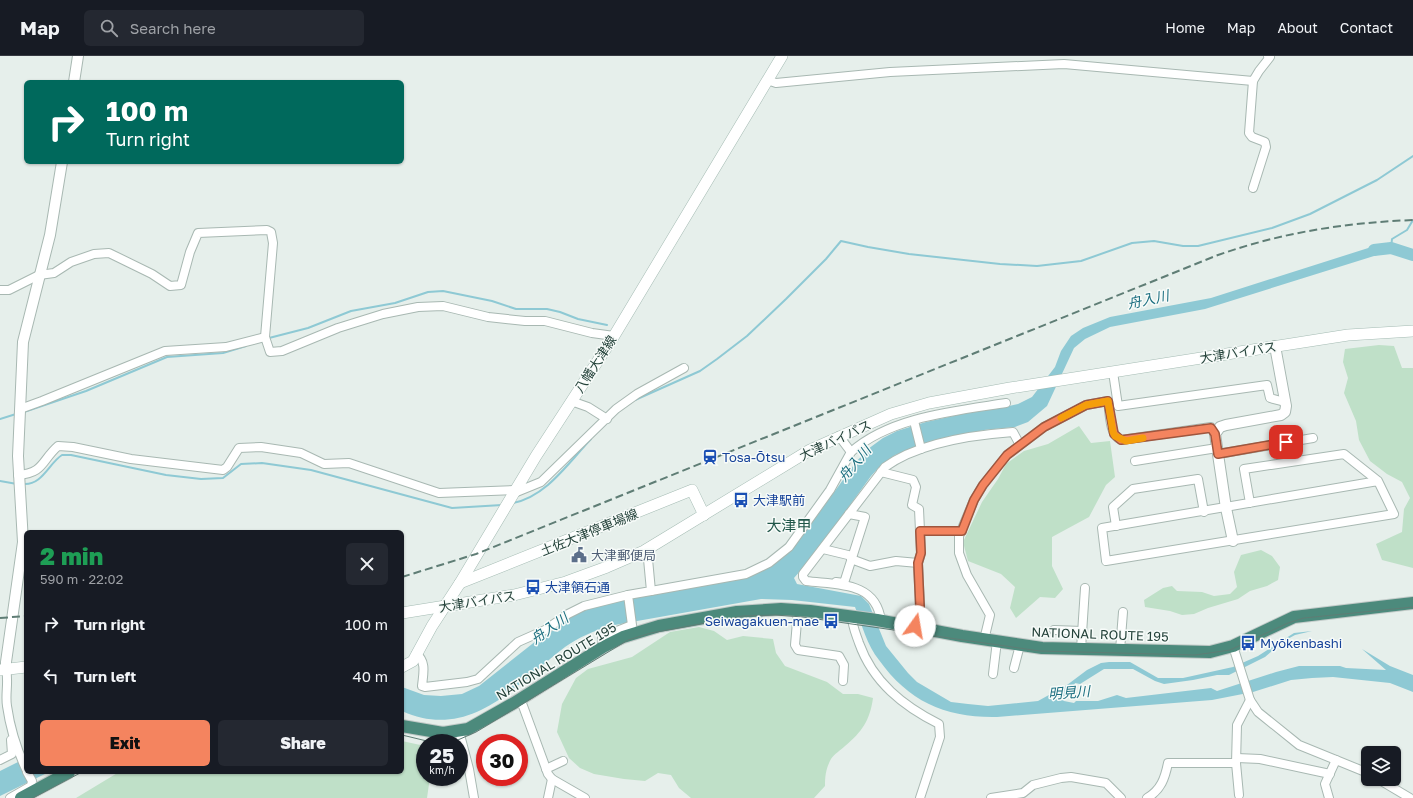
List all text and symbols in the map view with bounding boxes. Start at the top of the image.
search box [84,10,364,46]
text: Map [20,16,60,39]
icon: search [98,17,120,39]
text: Search here [130,19,216,37]
text: Home [1165,19,1205,36]
text: Map [1227,19,1255,36]
text: About [1277,19,1318,36]
text: Contact [1340,19,1393,36]
text: 100 m [106,94,188,127]
icon: right [40,96,92,148]
text: Turn right [106,128,190,150]
water label: 舟入川 [1126,286,1172,312]
street label: 八幡大津線 [571,332,619,396]
street label: 大津バイパス [1198,338,1278,366]
street label: 大津バイパス [796,416,874,464]
pin [1269,425,1303,459]
icon: arrive [1275,431,1297,453]
water label: 舟入川 [834,440,875,485]
station icon: Tosa-Ōtsu [701,448,719,466]
place label: Tosa-Ōtsu [722,449,785,465]
bus stop icon: 大津駅前 [732,491,750,509]
place label: 大津駅前 [753,492,805,508]
street label: 土佐大津停車場線 [538,505,640,559]
district label: 大津甲 [766,516,812,534]
text: 2 min [40,541,103,570]
button: close [346,543,388,585]
public building icon: 大津郵便局 [570,546,588,564]
place label: 大津郵便局 [591,547,656,563]
text: 590 m · 22:02 [40,571,123,587]
bus stop icon: 大津領石通 [524,578,542,596]
place label: 大津領石通 [545,579,610,595]
street label: 大津バイパス [437,587,517,615]
position arrow [894,605,936,647]
water label: 舟入川 [527,608,573,647]
bus stop icon: Seiwagakuen-mae [822,612,840,630]
icon: right [40,613,62,635]
place label: Seiwagakuen-mae [705,613,819,629]
text: Turn right [74,615,145,633]
text: 100 m [345,615,388,633]
street label: NATIONAL ROUTE 195 [493,619,619,703]
street label: NATIONAL ROUTE 195 [1031,624,1169,644]
bus stop icon: Myōkenbashi [1239,634,1257,652]
place label: Myōkenbashi [1260,635,1342,651]
icon: left [40,665,62,687]
text: Turn left [74,667,136,685]
text: 40 m [353,667,388,685]
water label: 明見川 [1047,682,1093,702]
button: Exit [40,720,210,766]
button: Share [218,720,388,766]
speed limit sign: 30 [476,734,528,786]
text: 25 [430,743,454,767]
map controls [1361,746,1401,786]
button: layers [1361,746,1401,786]
text: km/h [429,764,455,776]

